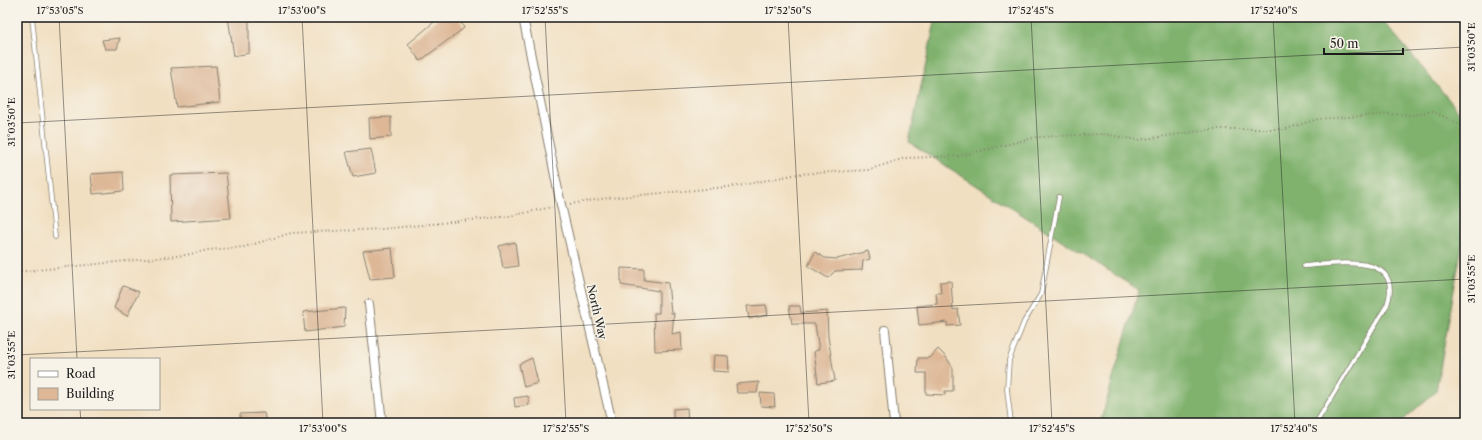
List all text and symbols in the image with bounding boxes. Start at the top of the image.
text: 17°53'05"S [37,4,84,17]
text: 17°53'00"S [278,4,326,17]
text: 17°52'55"S [522,4,568,17]
text: 17°52'50"S [764,4,812,17]
text: 17°52'45"S [1008,4,1054,17]
text: 17°52'40"S [1250,4,1298,17]
text: 31°03'50"E [1465,22,1478,72]
scale bar [1324,30,1403,56]
text: 50 m [1330,36,1359,51]
text: 31°03'50"E [5,97,18,147]
text: 31°03'55"E [1465,255,1478,303]
street label: North Way [584,283,610,342]
text: 31°03'55"E [5,331,18,379]
legend [30,358,160,410]
text: Road [66,366,96,381]
text: Building [66,386,114,401]
text: 17°53'00"S [299,422,347,435]
text: 17°52'55"S [543,422,589,435]
text: 17°52'50"S [785,422,833,435]
text: 17°52'45"S [1029,422,1075,435]
text: 17°52'40"S [1270,422,1318,435]

